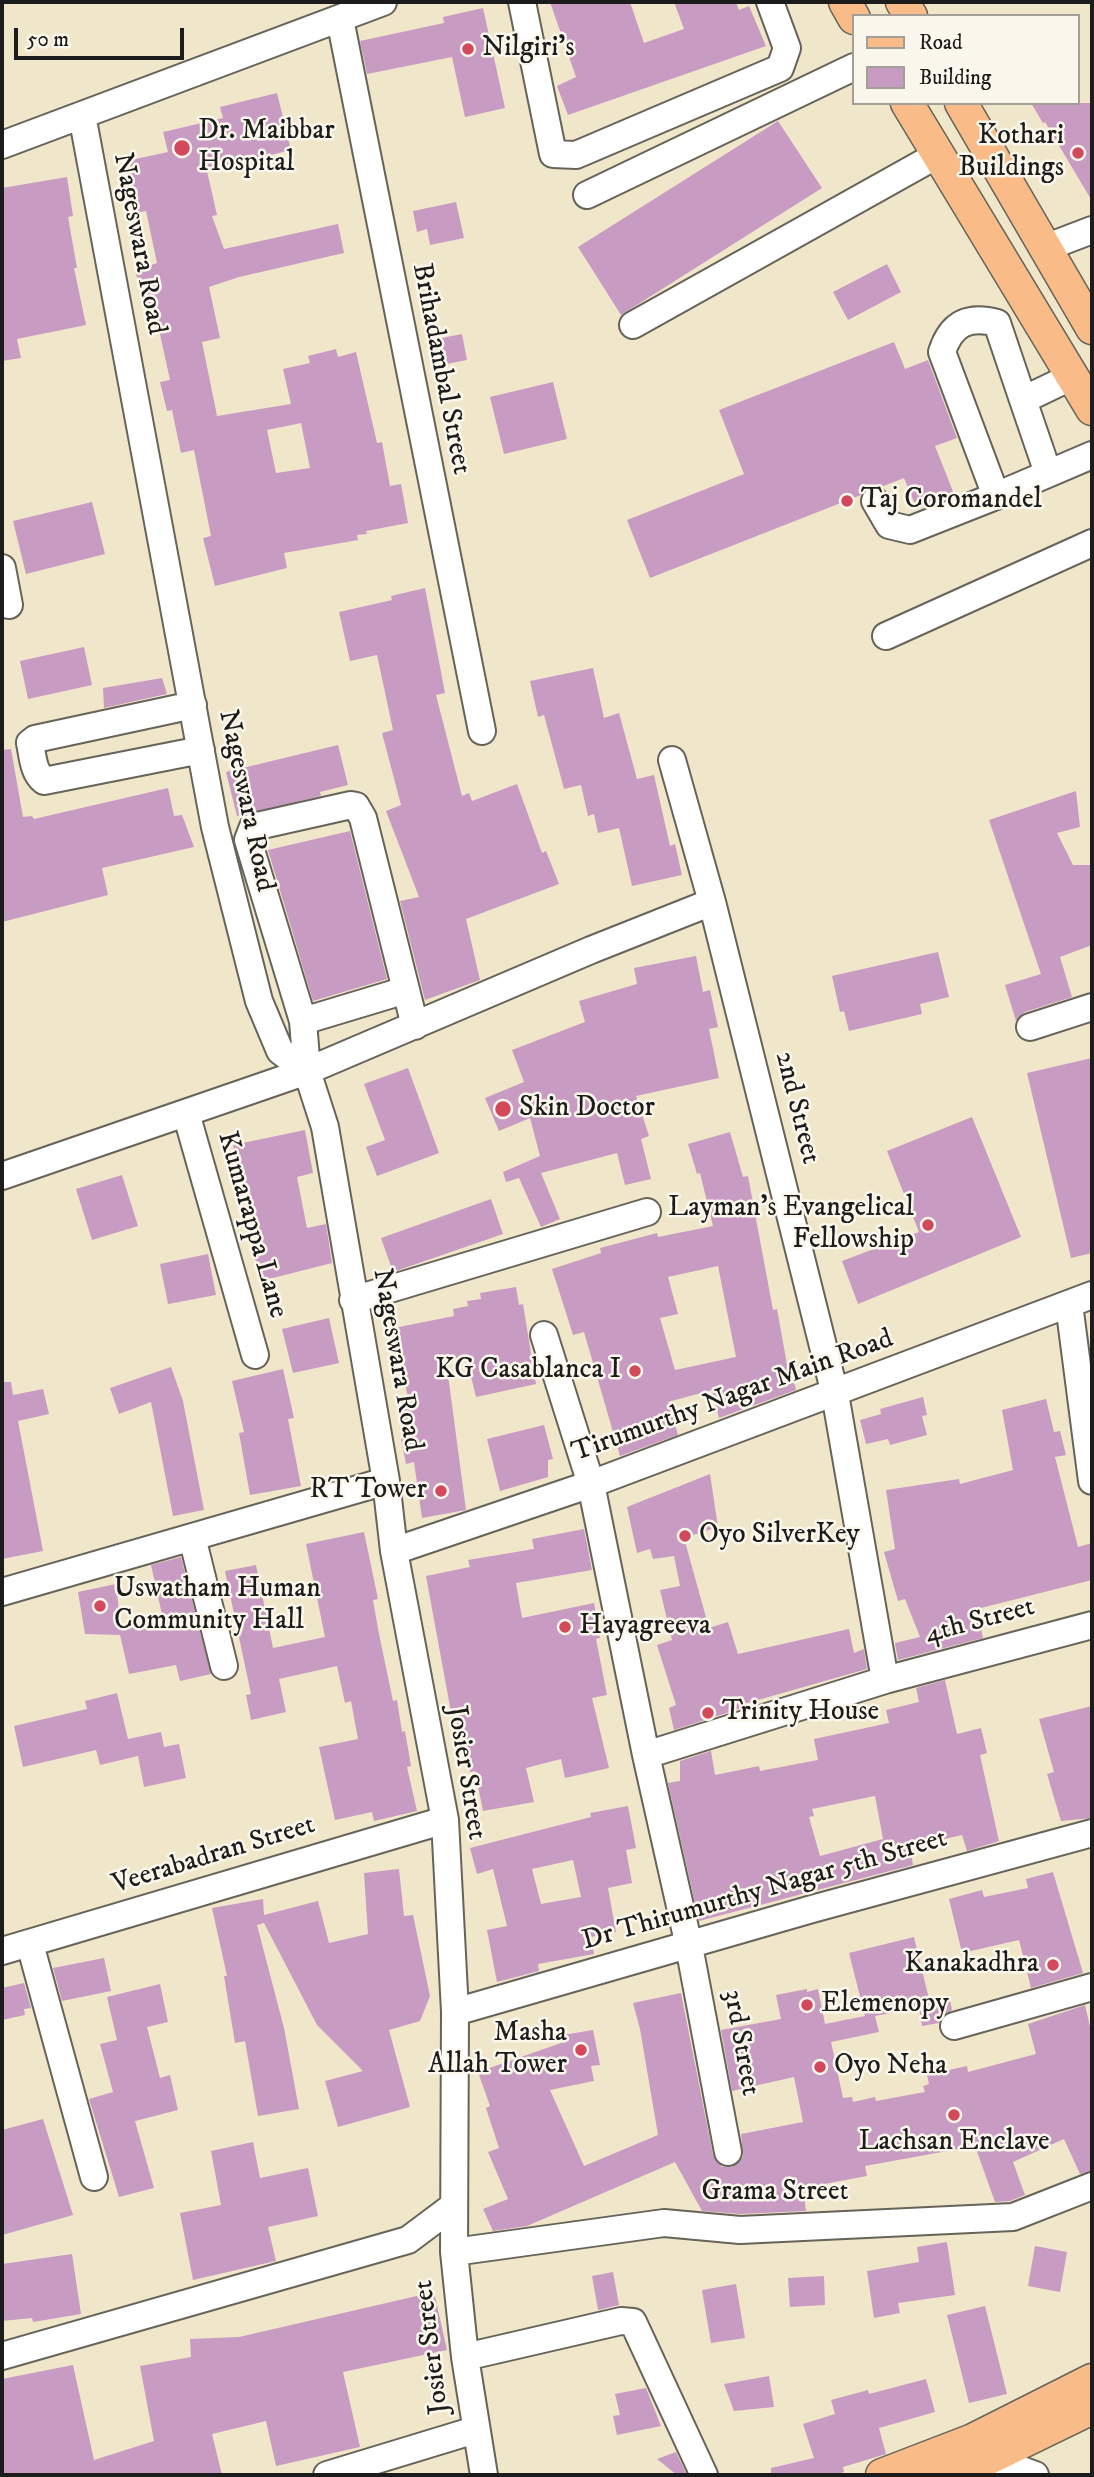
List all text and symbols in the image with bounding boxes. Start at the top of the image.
scale bar [18,14,187,58]
legend [852,14,1080,105]
text: 50 m [27,27,69,53]
text: Road [919,30,963,56]
place label: Nilgiri's [482,32,575,66]
marker: Nilgiri's [460,41,476,57]
text: Building [919,65,991,91]
place label: Dr. Maibbar Hospital [198,115,335,181]
place label: Kothari Buildings [958,120,1064,186]
marker: Dr. Maibbar Hospital [172,138,192,158]
marker: Kothari Buildings [1070,145,1086,161]
street label: Nageswara Road [104,150,172,338]
street label: Brihadambal Street [403,261,477,477]
place label: Taj Coromandel [861,484,1042,518]
marker: Taj Coromandel [839,493,855,509]
street label: Nageswara Road [209,707,281,895]
street label: 2nd Street [766,1048,826,1168]
place label: Skin Doctor [519,1092,655,1126]
marker: Skin Doctor [493,1099,513,1119]
street label: Kumarappa Lane [208,1128,294,1322]
place label: Layman's Evangelical Fellowship [668,1192,914,1258]
marker: Layman's Evangelical Fellowship [920,1217,936,1233]
street label: Nageswara Road [363,1266,429,1454]
street label: Tirumurthy Nagar Main Road [568,1323,898,1471]
place label: KG Casablanca I [435,1354,621,1388]
marker: KG Casablanca I [627,1363,643,1379]
place label: RT Tower [309,1474,427,1508]
marker: RT Tower [433,1483,449,1499]
place label: Oyo SilverKey [699,1519,860,1553]
marker: Oyo SilverKey [677,1528,693,1544]
place label: Uswatham Human Community Hall [114,1573,321,1639]
street label: 4th Street [922,1591,1038,1653]
marker: Uswatham Human Community Hall [92,1598,108,1614]
place label: Hayagreeva [579,1610,711,1644]
marker: Hayagreeva [557,1619,573,1635]
place label: Trinity House [722,1696,879,1730]
street label: Josier Street [438,1704,492,1842]
marker: Trinity House [700,1705,716,1721]
street label: Veerabadran Street [109,1809,319,1903]
street label: Dr Thirumurthy Nagar 5th Street [579,1823,951,1959]
place label: Kanakadhra [904,1948,1039,1982]
marker: Kanakadhra [1045,1957,1061,1973]
street label: 3rd Street [714,1987,766,2099]
place label: Elemenopy [821,1988,949,2022]
marker: Elemenopy [799,1997,815,2013]
place label: Masha Allah Tower [428,2017,567,2083]
marker: Masha Allah Tower [573,2042,589,2058]
place label: Oyo Neha [834,2050,947,2084]
marker: Oyo Neha [812,2059,828,2075]
marker: Lachsan Enclave [946,2107,962,2123]
place label: Lachsan Enclave [858,2126,1050,2160]
street label: Grama Street [701,2176,849,2210]
street label: Josier Street [408,2278,458,2416]

